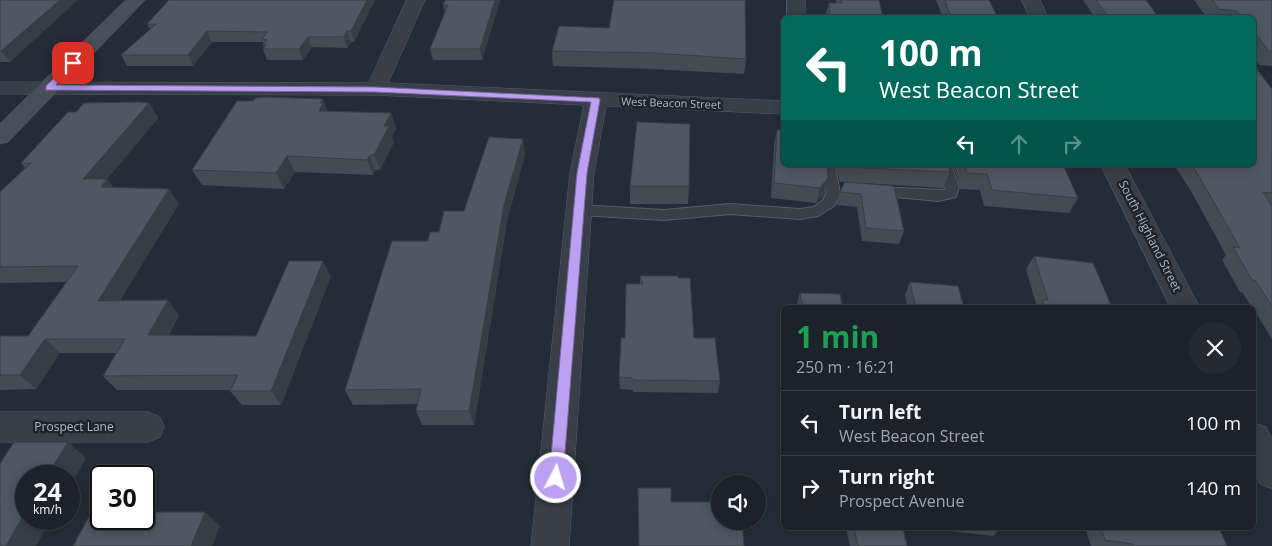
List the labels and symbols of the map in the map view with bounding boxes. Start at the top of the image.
pin [52,42,94,84]
street label: West Beacon Street [621,93,721,112]
street label: South Highland Street [1115,177,1186,294]
street label: Prospect Lane [34,418,114,435]
position arrow [529,451,581,503]
speed limit sign: 30 [90,465,155,530]

